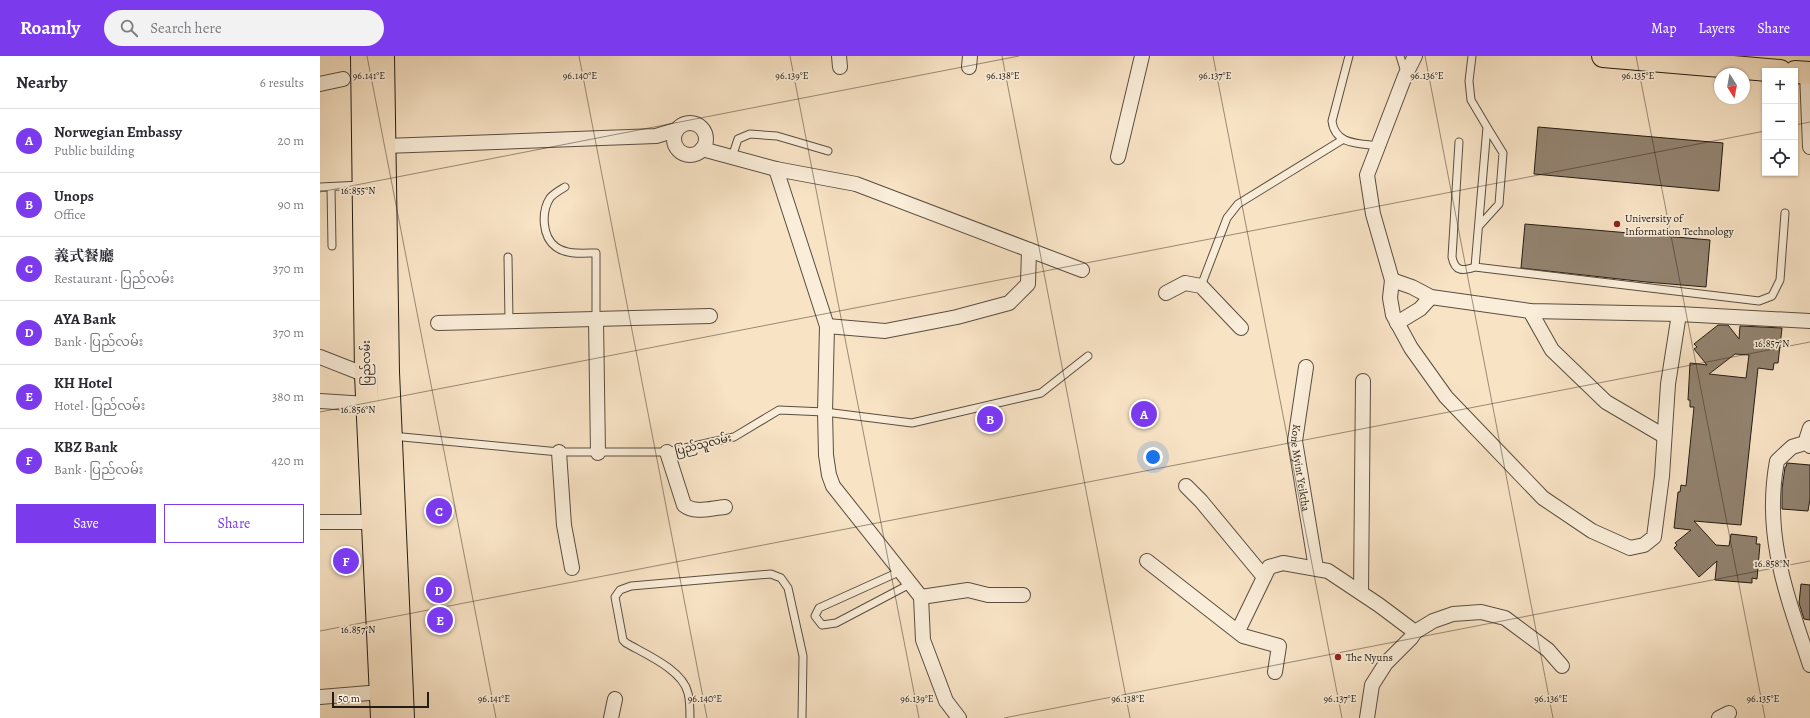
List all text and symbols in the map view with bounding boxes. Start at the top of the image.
search box [104,10,384,46]
text: Roamly [20,15,80,41]
icon: search [118,17,140,39]
text: Search here [150,18,222,38]
text: Map [1651,19,1677,38]
text: Layers [1699,19,1735,38]
text: Share [1757,19,1790,38]
north arrow [1714,68,1750,104]
map controls [1762,68,1798,176]
button: + [1762,68,1798,104]
text: 96.141°E [353,69,385,82]
text: 96.140°E [563,69,597,82]
text: 96.139°E [775,69,809,82]
text: 96.138°E [986,69,1020,82]
text: 96.137°E [1199,69,1232,82]
text: 96.136°E [1410,69,1444,82]
text: 96.135°E [1621,69,1655,82]
text: Nearby [16,71,67,94]
text: 6 results [260,74,304,91]
button: − [1762,104,1798,140]
text: Norwegian Embassy [54,122,182,142]
text: A [25,132,33,149]
text: 20 m [278,132,304,149]
button: locate [1762,140,1798,176]
text: Public building [54,142,134,159]
text: 16.855°N [341,184,375,197]
text: Unops [54,186,94,206]
text: B [25,196,33,213]
text: 90 m [278,196,304,213]
text: Office [54,206,86,223]
place label: University of Information Technology [1625,211,1734,239]
marker: University of Information Technology [1612,219,1622,229]
text: 義式餐廳 [54,246,114,266]
text: C [25,260,33,277]
text: 370 m [273,260,304,277]
text: Restaurant · ပြည်လမ်း [54,270,174,287]
text: AYA Bank [54,309,116,329]
text: D [24,324,34,341]
text: 370 m [273,324,304,341]
text: Bank · ပြည်လမ်း [54,333,143,350]
text: 16.857°N [1755,337,1789,350]
street label: ပြည်လမ်း [359,340,375,386]
text: KH Hotel [54,373,112,393]
text: E [25,388,33,405]
text: 380 m [272,388,304,405]
text: Hotel · ပြည်လမ်း [54,397,145,414]
pin: A [1131,399,1157,429]
text: 16.856°N [340,403,376,416]
pin: B [977,404,1003,434]
street label: Kone Myint Yeiktha [1287,423,1314,513]
street label: ပြည်သူလမ်း [673,430,734,460]
text: KBZ Bank [54,437,117,457]
your location [1143,447,1163,467]
text: F [26,452,32,469]
text: 420 m [272,452,304,469]
text: Bank · ပြည်လမ်း [54,461,143,478]
pin: C [426,496,452,526]
button: Save [16,504,156,543]
button: Share [164,504,304,543]
pin: F [333,546,359,576]
text: 16.858°N [1754,557,1790,570]
pin: D [426,575,452,605]
pin: E [427,605,453,635]
text: 16.857°N [341,623,375,636]
place label: The Nyuns [1346,650,1393,665]
marker: The Nyuns [1333,652,1343,662]
scale bar [332,690,429,709]
text: 50 m [338,691,360,706]
text: 96.141°E [478,692,510,705]
text: 96.140°E [688,692,722,705]
text: 96.139°E [900,692,934,705]
text: 96.138°E [1111,692,1145,705]
text: 96.137°E [1324,692,1357,705]
text: 96.136°E [1534,692,1568,705]
text: 96.135°E [1746,692,1780,705]

